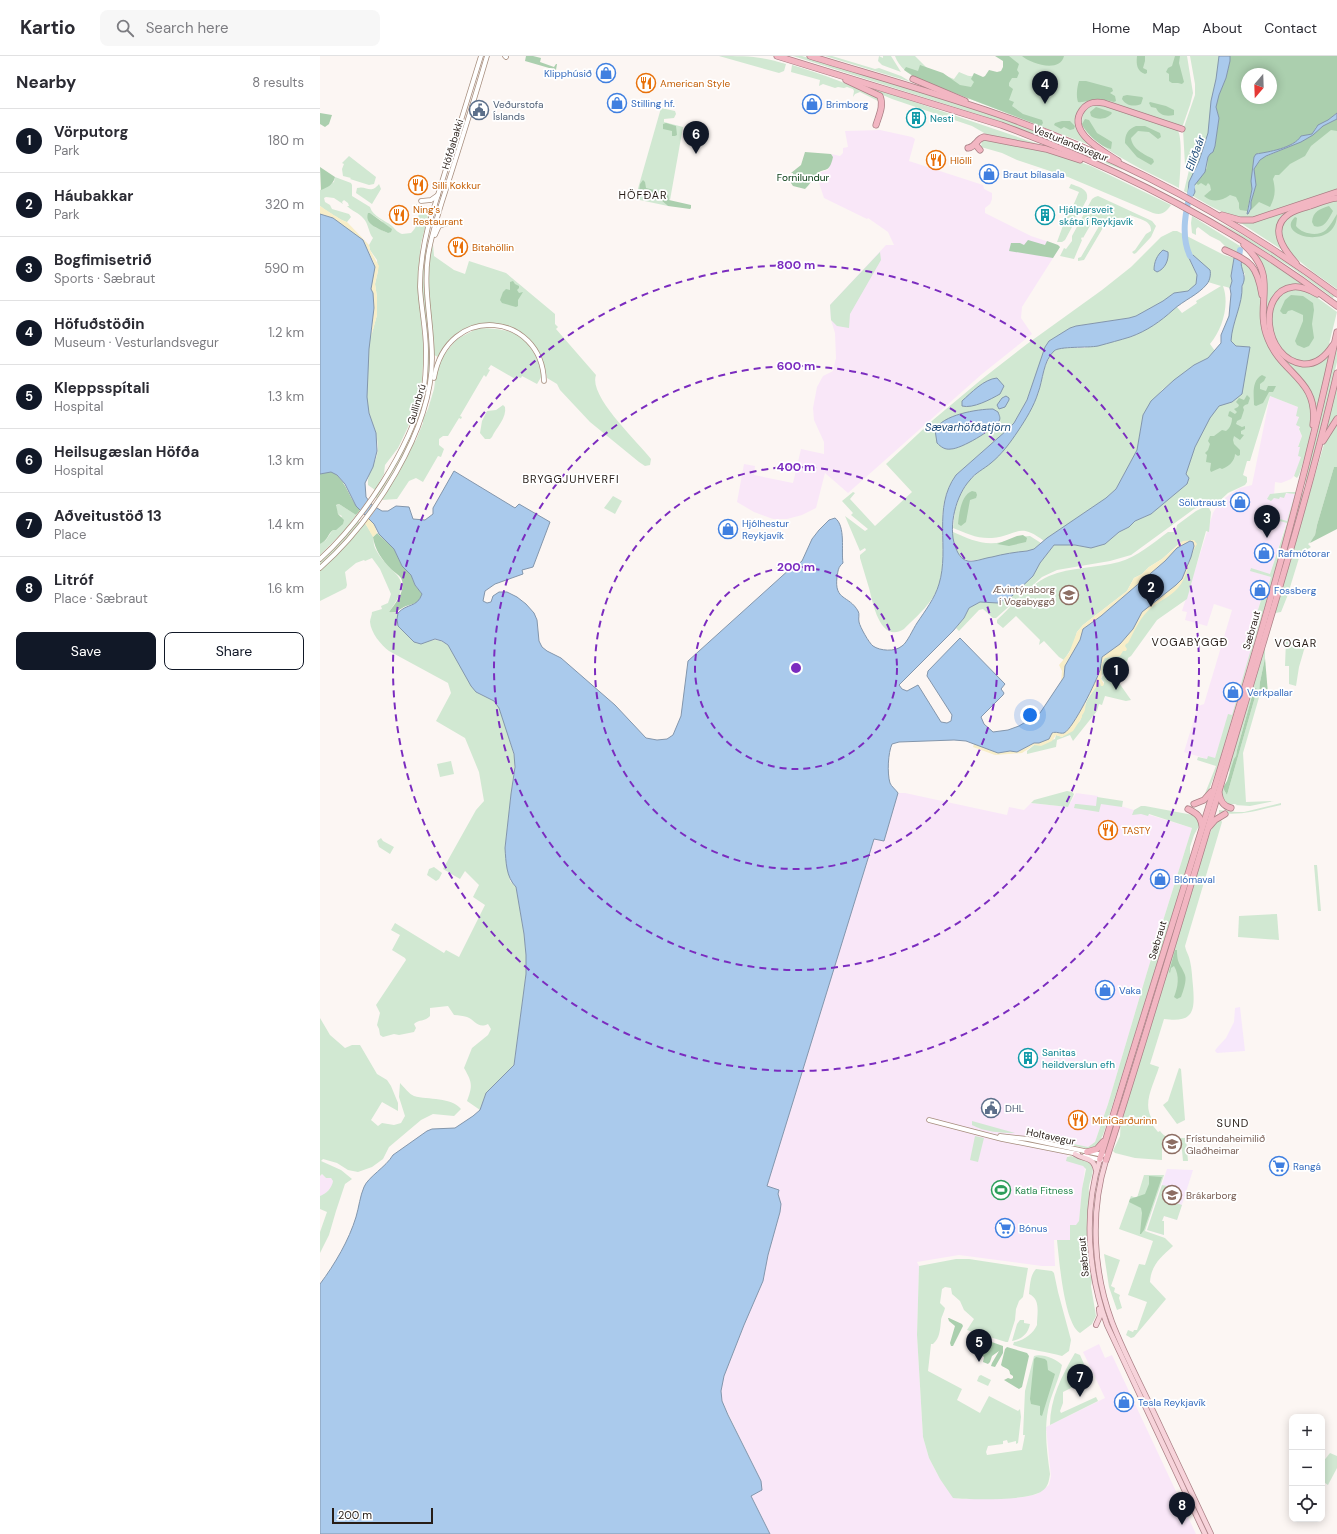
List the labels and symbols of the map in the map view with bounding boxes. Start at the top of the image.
shop icon: Klipphúsið [595,62,617,84]
place label: Klipphúsið [544,67,592,80]
north arrow [1241,68,1277,104]
pin: 4 [1032,71,1058,104]
restaurant icon: American Style [635,72,657,94]
place label: American Style [660,77,730,90]
shop icon: Stilling hf. [606,92,628,114]
shop icon: Brimborg [801,93,823,115]
place label: Stilling hf. [631,97,675,110]
place label: Veðurstofa Íslands [493,98,544,123]
place label: Brimborg [826,98,869,111]
public building icon: Veðurstofa Íslands [468,99,490,121]
building icon: Nesti [905,107,927,129]
place label: Nesti [930,112,954,125]
street label: Höfðabakki [439,118,466,171]
pin: 6 [683,121,709,154]
street label: Vesturlandsvegur [1031,122,1111,165]
water label: Elliðaár [1182,133,1208,173]
restaurant icon: Hlölli [925,149,947,171]
place label: Hlölli [950,154,972,167]
shop icon: Braut bílasala [978,163,1000,185]
place label: Braut bílasala [1003,168,1065,181]
park label: Fornilundur [777,171,829,184]
restaurant icon: Silli Kokkur [407,174,429,196]
place label: Silli Kokkur [432,179,481,192]
district label: HÖFÐAR [619,188,667,202]
place label: Ning's Restaurant [413,203,463,228]
place label: Hjálparsveit skáta í Reykjavík [1059,203,1133,228]
restaurant icon: Ning's Restaurant [388,204,410,226]
building icon: Hjálparsveit skáta í Reykjavík [1034,204,1056,226]
restaurant icon: Bitahöllin [447,236,469,258]
place label: Bitahöllin [472,241,514,254]
text: 800 m [777,257,815,273]
text: 600 m [777,358,815,374]
street label: Gullinbrú [404,382,429,426]
water label: Sævarhöfðatjörn [925,420,1011,434]
text: 400 m [777,459,815,475]
district label: BRYGGJUHVERFI [522,472,620,486]
shop icon: Sölutraust [1229,491,1251,513]
place label: Sölutraust [1179,496,1226,509]
pin: 3 [1254,505,1280,538]
place label: Hjólhestur Reykjavík [742,517,789,542]
shop icon: Hjólhestur Reykjavík [717,518,739,540]
shop icon: Rafmótorar [1253,542,1275,564]
place label: Rafmótorar [1278,547,1330,560]
text: 200 m [777,559,815,575]
pin: 2 [1138,574,1164,607]
shop icon: Fossberg [1249,579,1271,601]
place label: Ævintýraborg í Vogabyggð [993,583,1055,608]
school or university icon: Ævintýraborg í Vogabyggð [1058,584,1080,606]
place label: Fossberg [1274,584,1317,597]
street label: Sæbraut [1240,609,1263,651]
district label: VOGABYGGÐ [1152,635,1228,649]
district label: VOGAR [1275,636,1317,650]
pin: 1 [1103,657,1129,690]
centre of rings [789,661,803,675]
shop icon: Verkpallar [1222,681,1244,703]
place label: Verkpallar [1247,686,1293,699]
your location [1020,705,1040,725]
restaurant icon: TASTY [1097,819,1119,841]
place label: TASTY [1122,824,1151,837]
shop icon: Blómaval [1149,868,1171,890]
place label: Blómaval [1174,873,1215,886]
street label: Sæbraut [1145,919,1170,961]
shop icon: Vaka [1094,979,1116,1001]
place label: Vaka [1119,984,1141,997]
place label: Sanitas heildverslun efh [1042,1046,1115,1071]
building icon: Sanitas heildverslun efh [1017,1047,1039,1069]
public building icon: DHL [980,1097,1002,1119]
place label: DHL [1005,1102,1024,1115]
restaurant icon: MiniGarðurinn [1067,1109,1089,1131]
place label: MiniGarðurinn [1092,1114,1157,1127]
district label: SUND [1217,1116,1249,1130]
street label: Holtavegur [1025,1125,1077,1148]
place label: Frístundaheimilið Glaðheimar [1186,1132,1265,1157]
school or university icon: Frístundaheimilið Glaðheimar [1161,1133,1183,1155]
supermarket icon: Rangá [1268,1155,1290,1177]
place label: Rangá [1293,1160,1321,1173]
sports icon: Katla Fitness [990,1179,1012,1201]
place label: Katla Fitness [1015,1184,1073,1197]
school or university icon: Brákarborg [1161,1184,1183,1206]
place label: Brákarborg [1186,1189,1237,1202]
supermarket icon: Bónus [994,1217,1016,1239]
place label: Bónus [1019,1222,1047,1235]
street label: Sæbraut [1075,1236,1092,1277]
pin: 5 [966,1329,992,1362]
pin: 7 [1067,1364,1093,1397]
shop icon: Tesla Reykjavík [1113,1391,1135,1413]
place label: Tesla Reykjavík [1138,1396,1206,1409]
pin: 8 [1169,1492,1195,1525]
scale bar [332,1506,433,1525]

